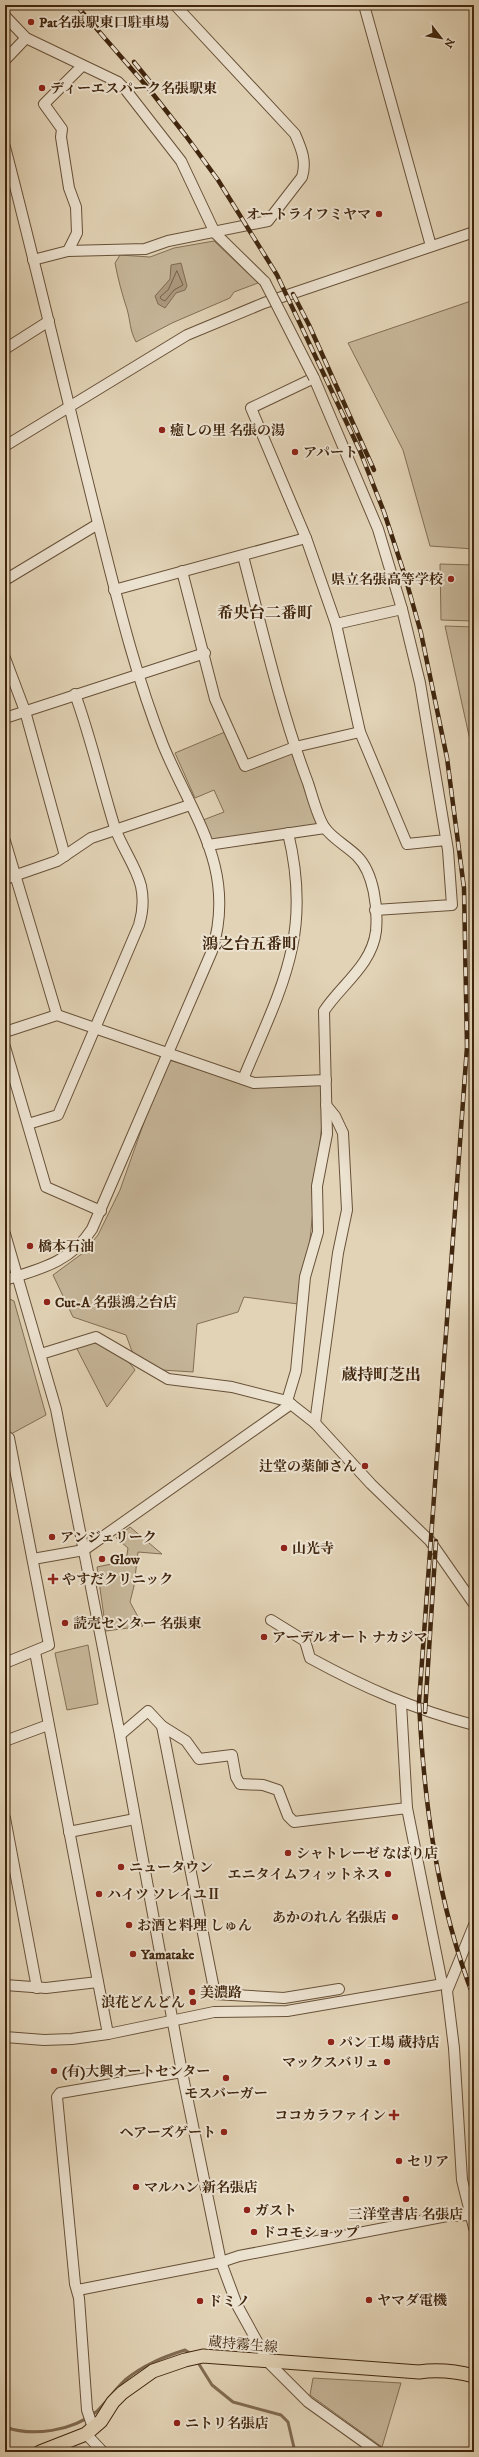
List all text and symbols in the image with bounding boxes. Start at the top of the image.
place label: Pat名張駅東口駐車場 [39,14,170,32]
marker: Pat名張駅東口駐車場 [26,17,36,27]
north arrow [421,18,461,58]
text: N [440,35,457,50]
place label: ディーエスパーク名張駅東 [50,80,217,98]
marker: ディーエスパーク名張駅東 [37,83,47,93]
place label: オートライフミヤマ [246,206,371,224]
marker: オートライフミヤマ [374,209,384,219]
place label: 癒しの里 名張の湯 [170,422,285,440]
marker: 癒しの里 名張の湯 [157,425,167,435]
place label: アパート [303,444,358,462]
marker: アパート [290,447,300,457]
place label: 県立名張高等学校 [331,571,443,589]
marker: 県立名張高等学校 [446,574,456,584]
district label: 希央台二番町 [217,603,313,623]
district label: 鴻之台五番町 [202,934,298,954]
place label: 橋本石油 [38,1238,94,1256]
marker: 橋本石油 [25,1241,35,1251]
place label: Cut-A 名張鴻之台店 [55,1294,177,1312]
marker: Cut-A 名張鴻之台店 [42,1297,52,1307]
district label: 蔵持町芝出 [341,1365,421,1385]
place label: 辻堂の薬師さん [259,1458,357,1476]
marker: 辻堂の薬師さん [360,1461,370,1471]
place label: アンジェリーク [60,1529,157,1547]
marker: アンジェリーク [47,1532,57,1542]
place label: 山光寺 [292,1540,334,1558]
marker: 山光寺 [279,1543,289,1553]
place label: Glow [110,1551,141,1569]
marker: Glow [97,1554,107,1564]
place label: やすだクリニック [62,1571,173,1589]
marker: やすだクリニック [47,1573,59,1585]
place label: 読売センター 名張東 [73,1615,201,1633]
marker: 読売センター 名張東 [60,1618,70,1628]
place label: アーデルオート ナカジマ [272,1629,428,1647]
marker: アーデルオート ナカジマ [259,1632,269,1642]
place label: シャトレーゼ なばり店 [296,1845,438,1863]
marker: シャトレーゼ なばり店 [283,1848,293,1858]
place label: ニュータウン [129,1859,213,1877]
marker: ニュータウン [116,1862,126,1872]
place label: エニタイムフィットネス [228,1866,380,1884]
marker: エニタイムフィットネス [383,1869,393,1879]
place label: ハイツ ソレイユⅡ [107,1886,221,1904]
marker: ハイツ ソレイユⅡ [94,1889,104,1899]
place label: あかのれん 名張店 [272,1909,387,1927]
marker: あかのれん 名張店 [390,1912,400,1922]
place label: お酒と料理 しゅん [137,1917,252,1935]
marker: お酒と料理 しゅん [124,1920,134,1930]
place label: Yamatake [140,1946,195,1964]
marker: Yamatake [128,1949,138,1959]
place label: 美濃路 [200,1984,242,2002]
marker: 美濃路 [187,1987,197,1997]
place label: 浪花どんどん [101,1994,185,2012]
marker: 浪花どんどん [188,1997,198,2007]
place label: パン工場 蔵持店 [339,2034,440,2052]
marker: パン工場 蔵持店 [326,2037,336,2047]
place label: マックスバリュ [282,2054,379,2072]
marker: マックスバリュ [382,2057,392,2067]
place label: (有)大興オートセンター [62,2063,210,2081]
marker: (有)大興オートセンター [49,2066,59,2076]
marker: モスバーガー [221,2073,231,2083]
place label: モスバーガー [184,2085,268,2103]
place label: ココカラファイン [274,2107,386,2125]
marker: ココカラファイン [389,2110,399,2120]
place label: ヘアーズゲート [120,2124,216,2142]
marker: ヘアーズゲート [219,2127,229,2137]
place label: セリア [407,2153,449,2171]
marker: セリア [394,2156,404,2166]
place label: マルハン 新名張店 [144,2179,258,2197]
marker: マルハン 新名張店 [131,2182,141,2192]
marker: 三洋堂書店 名張店 [401,2194,411,2204]
place label: ガスト [255,2202,297,2220]
marker: ガスト [242,2205,252,2215]
place label: 三洋堂書店 名張店 [348,2206,464,2224]
place label: ドコモショップ [262,2224,359,2242]
marker: ドコモショップ [249,2227,259,2237]
place label: ヤマダ電機 [377,2292,447,2310]
place label: ドミノ [208,2293,250,2311]
marker: ヤマダ電機 [364,2295,374,2305]
marker: ドミノ [195,2296,205,2306]
street label: 蔵持霧生線 [207,2333,279,2357]
place label: ニトリ名張店 [185,2415,269,2433]
marker: ニトリ名張店 [172,2418,182,2428]

